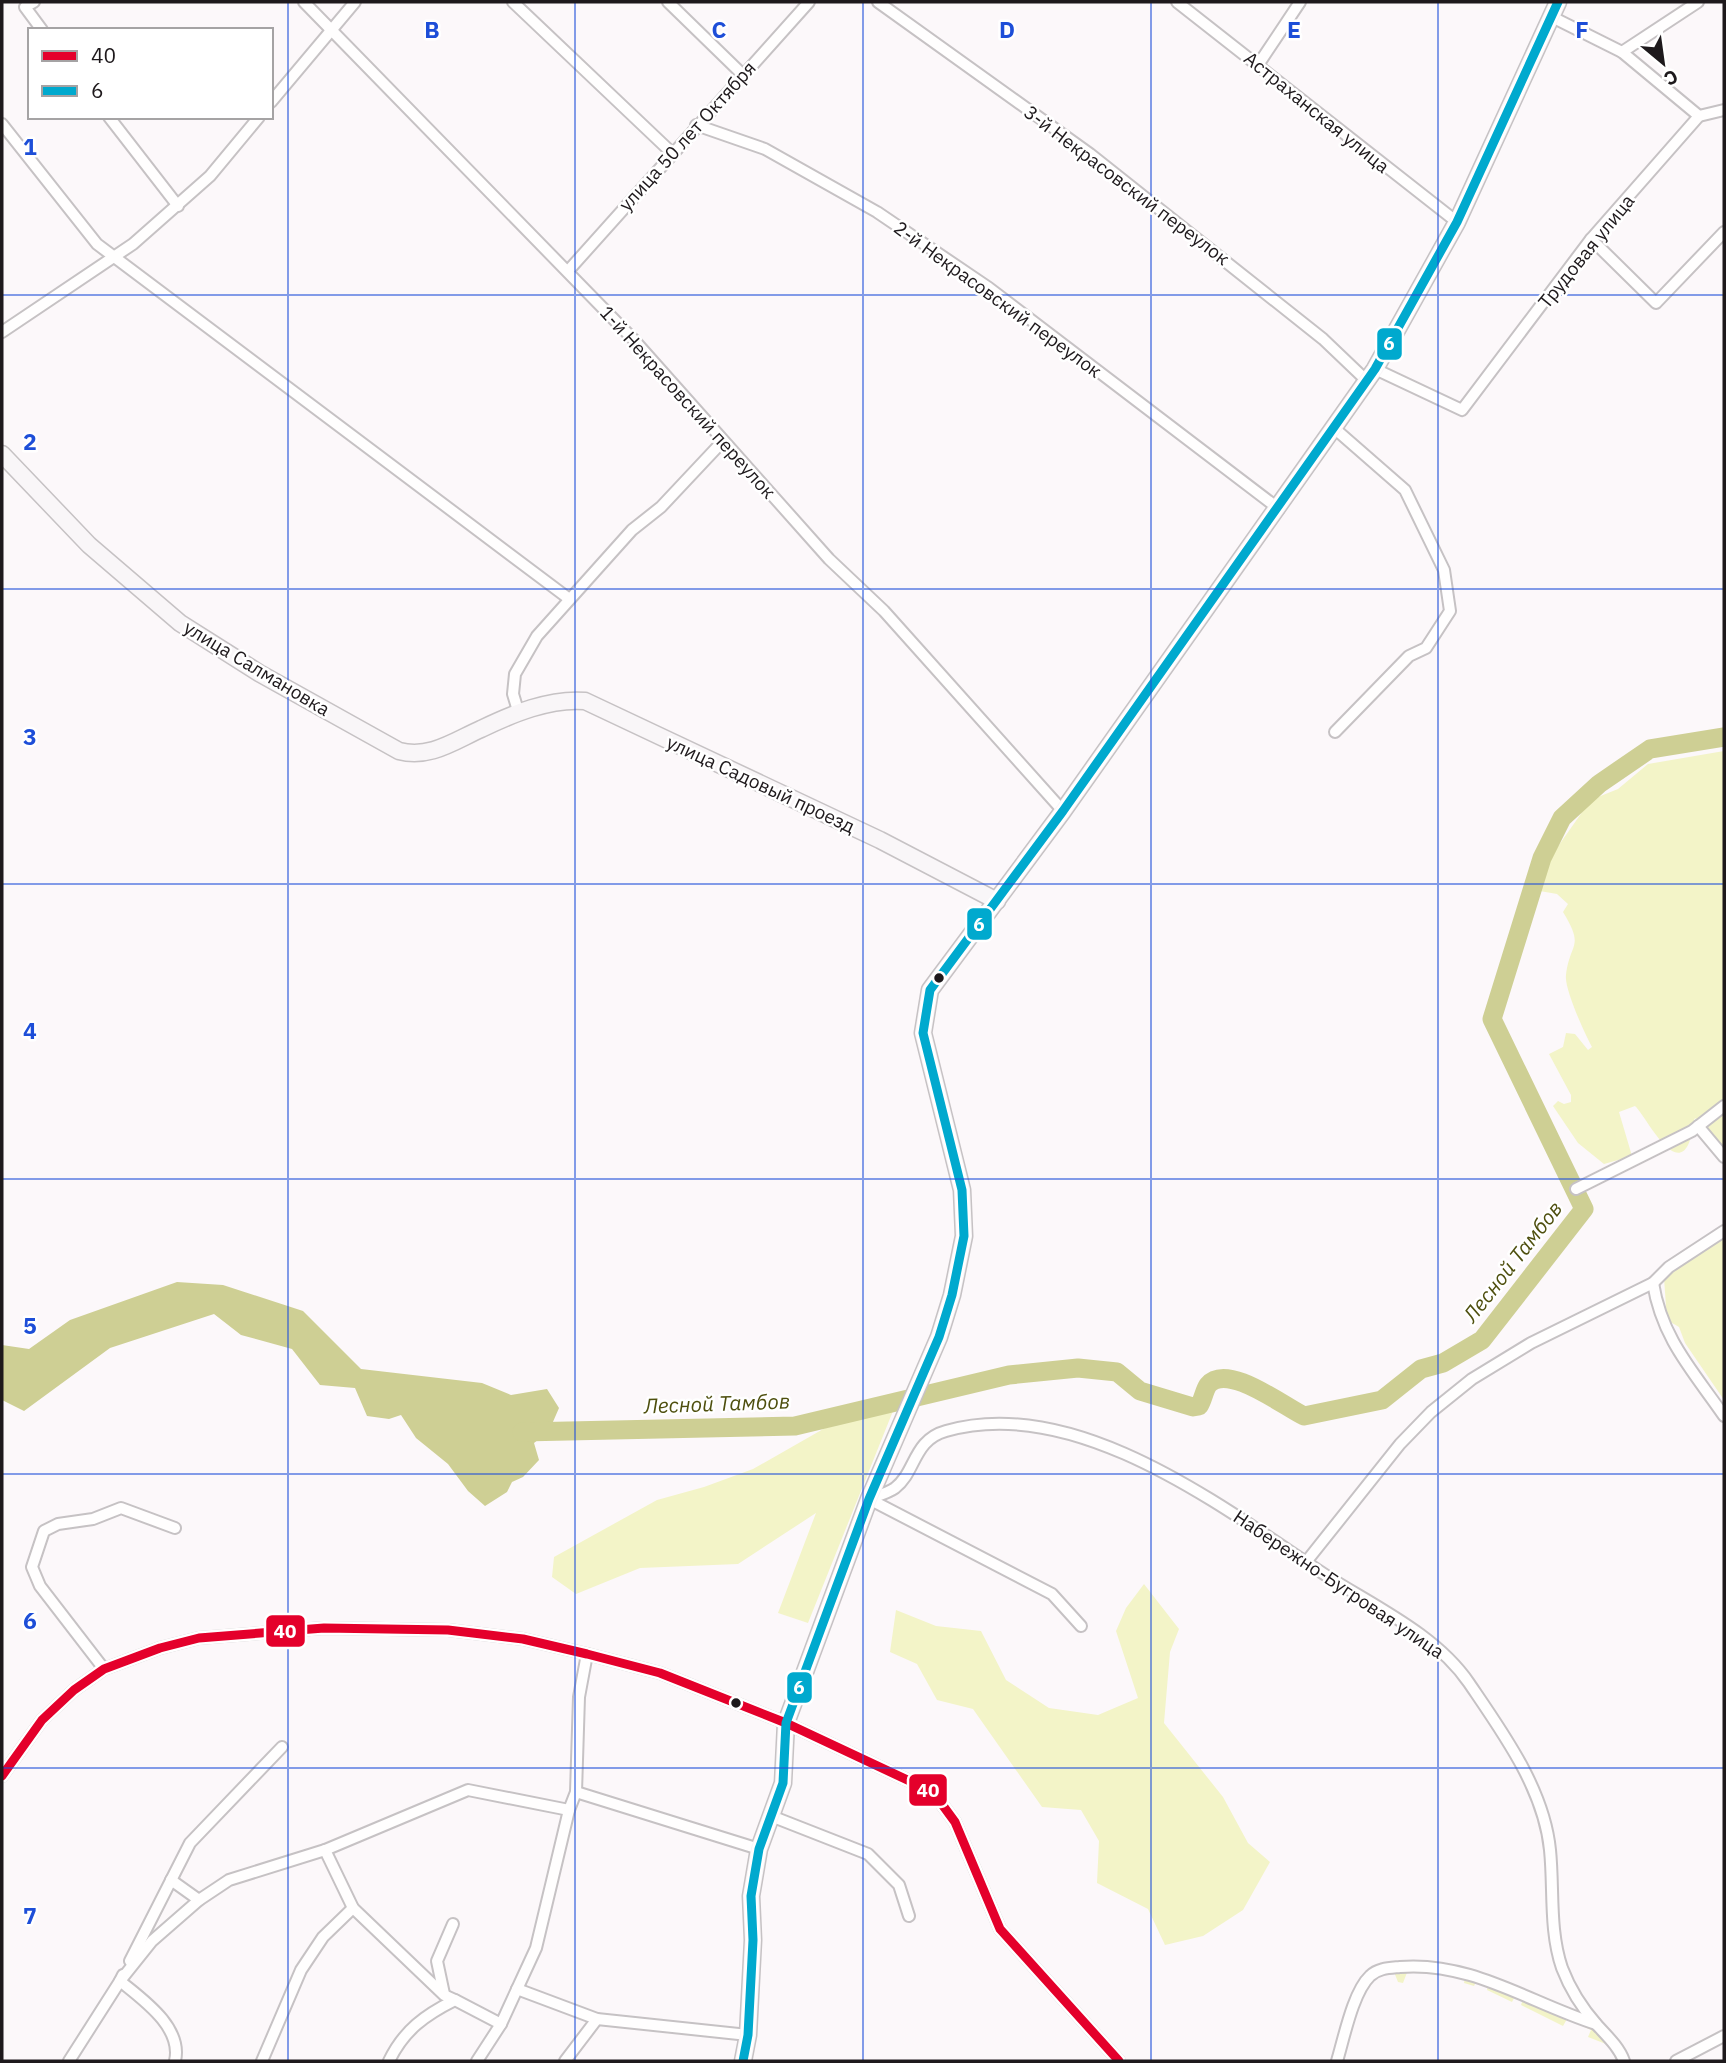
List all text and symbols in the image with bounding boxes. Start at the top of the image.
text: B [424,14,440,44]
text: C [712,14,727,44]
text: D [999,14,1015,44]
text: E [1287,14,1301,44]
text: F [1575,14,1589,44]
legend [28,28,273,119]
north arrow [1628,28,1698,98]
text: 40 [91,41,116,69]
street label: Астраханская улица [1239,46,1395,178]
street label: улица 50 лет Октября [613,56,761,216]
text: С [1660,64,1682,91]
text: 6 [91,76,104,104]
street label: 3-й Некрасовский переулок [1019,100,1235,270]
text: 1 [23,131,37,161]
street label: Трудовая улица [1533,189,1639,313]
street label: 2-й Некрасовский переулок [889,215,1107,383]
street label: 1-й Некрасовский переулок [595,301,781,503]
line badge: 6 [1376,327,1403,361]
text: 6 [1383,331,1395,355]
text: 2 [23,426,37,456]
street label: улица Салмановка [180,615,334,721]
text: 3 [23,721,37,751]
street label: улица Садовый проезд [663,730,859,838]
line badge: 6 [966,907,993,941]
text: 6 [973,912,985,936]
unlabelled marker [932,971,946,985]
text: 4 [23,1015,37,1045]
water label: Лесной Тамбов [1456,1195,1568,1328]
text: 5 [23,1310,37,1340]
water label: Лесной Тамбов [642,1386,790,1420]
street label: Набережно-Бугровая улица [1229,1504,1449,1664]
text: 6 [23,1605,37,1635]
line badge: 40 [265,1614,306,1648]
text: 40 [274,1619,296,1643]
line badge: 6 [786,1671,813,1704]
text: 6 [793,1675,805,1699]
unlabelled marker [729,1696,743,1710]
line badge: 40 [908,1773,948,1807]
text: 40 [917,1778,939,1802]
text: 7 [23,1900,37,1930]

